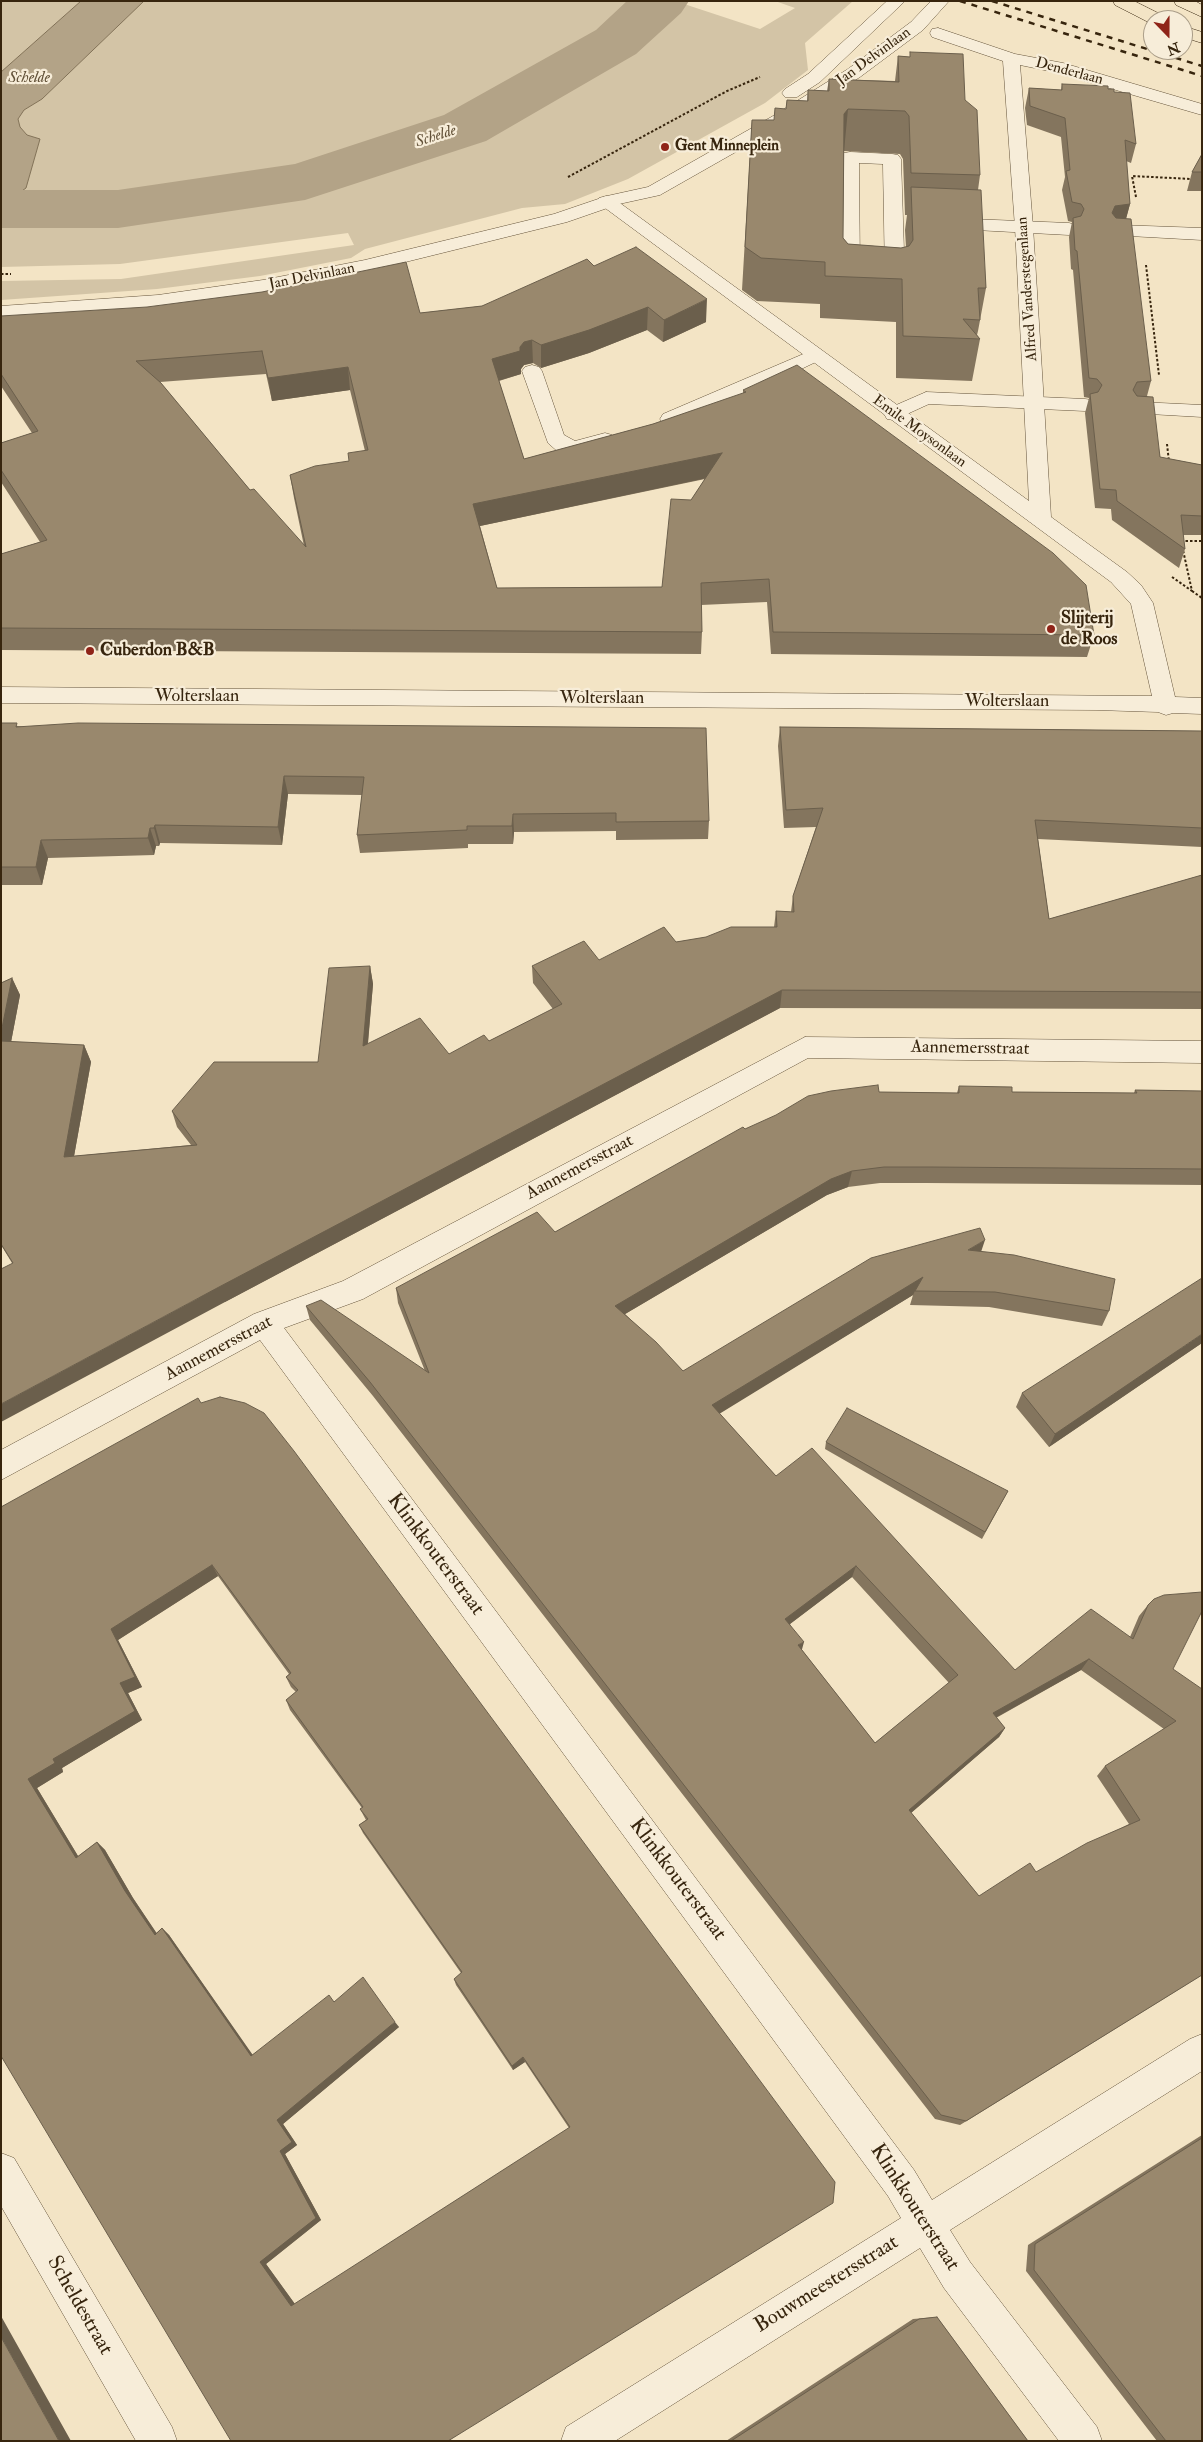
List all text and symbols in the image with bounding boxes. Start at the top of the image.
north arrow [1143,10,1193,60]
street label: Jan Delvinlaan [833,24,915,90]
text: N [1164,38,1182,59]
street label: Denderlaan [1033,54,1105,90]
water label: Schelde [8,69,50,89]
water label: Schelde [413,121,459,153]
place label: Gent Minneplein [675,138,779,156]
marker: Gent Minneplein [659,141,671,153]
street label: Alfred Vanderstegenlaan [1014,216,1042,362]
street label: Jan Delvinlaan [267,260,357,294]
street label: Emile Moysonlaan [869,392,969,472]
place label: Slijterij de Roos [1061,608,1117,650]
marker: Slijterij de Roos [1045,623,1057,635]
place label: Cuberdon B&B [100,640,214,662]
marker: Cuberdon B&B [84,645,96,657]
street label: Wolterslaan [155,686,239,708]
street label: Wolterslaan [560,688,644,710]
street label: Wolterslaan [965,691,1049,713]
street label: Aannemersstraat [911,1037,1029,1061]
street label: Aannemersstraat [523,1131,637,1205]
street label: Aannemersstraat [162,1312,276,1386]
street label: Klinkkouterstraat [381,1489,489,1621]
street label: Klinkkouterstraat [623,1814,731,1946]
street label: Klinkkouterstraat [864,2140,964,2276]
street label: Bouwmeestersstraat [750,2231,904,2339]
street label: Scheldestraat [41,2252,117,2360]

